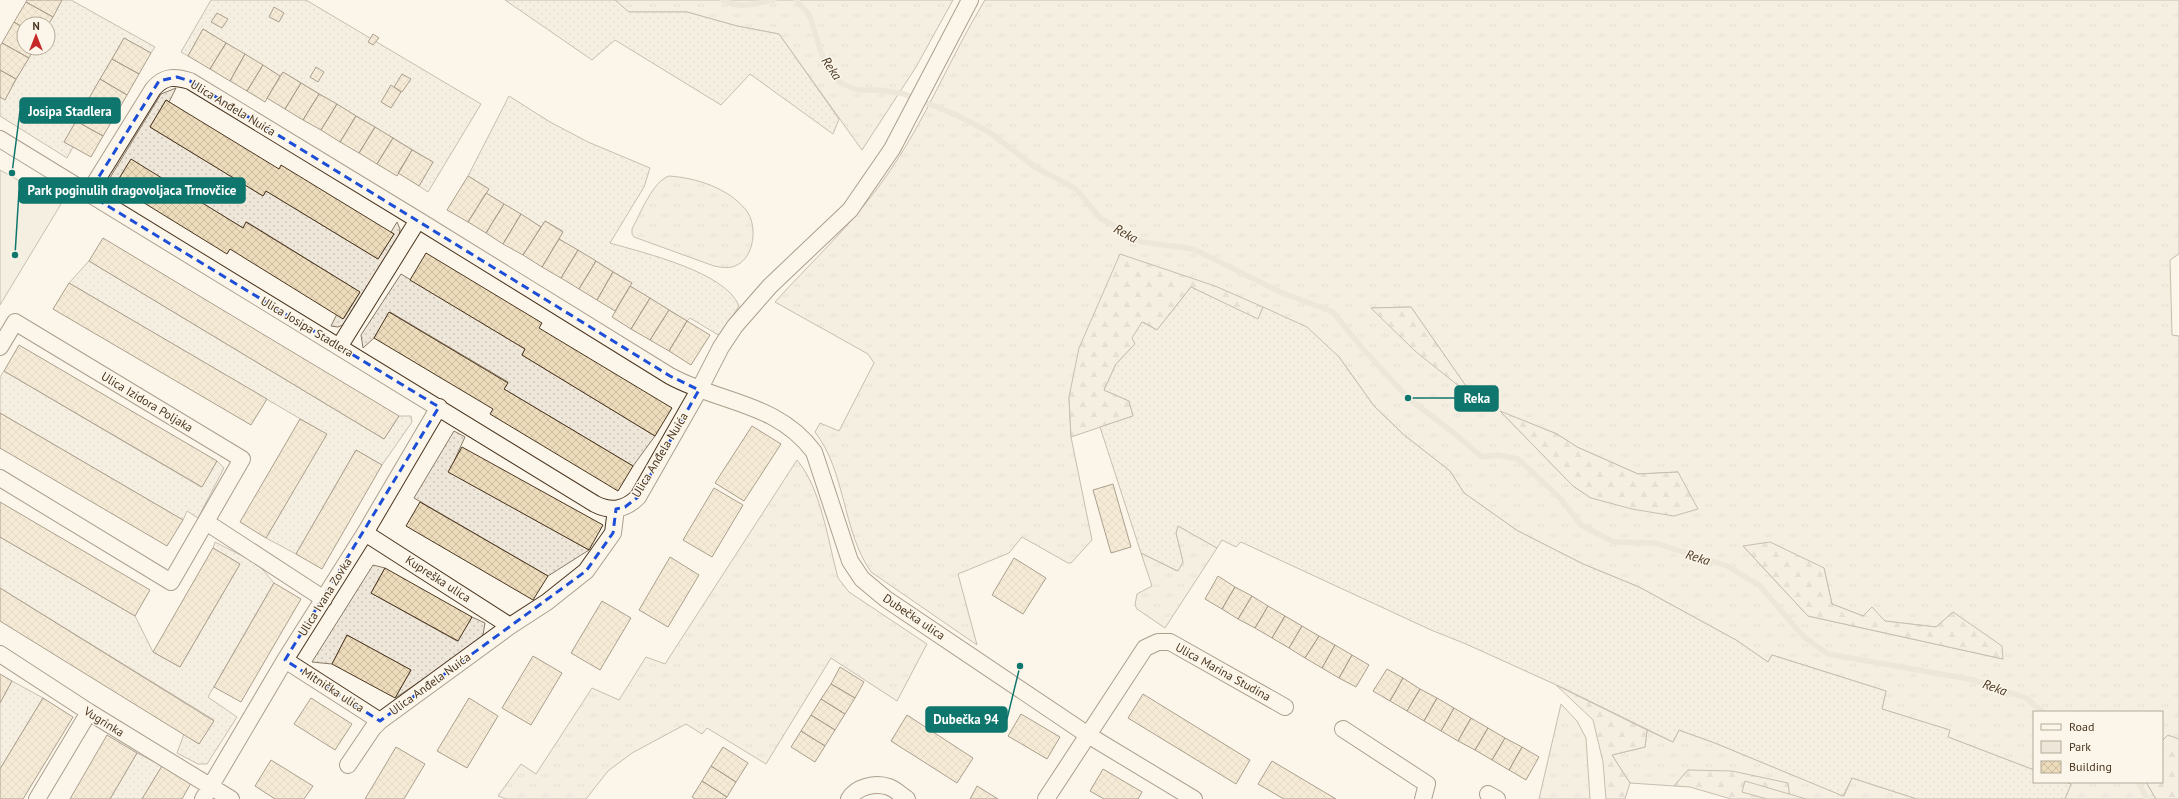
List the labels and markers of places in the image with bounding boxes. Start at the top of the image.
callout: Josipa Stadlera [20,98,120,123]
callout: Park poginulih dragovoljaca Trnovčice [19,178,245,203]
callout: Reka [1455,386,1498,411]
callout: Dubečka 94 [926,707,1007,732]

